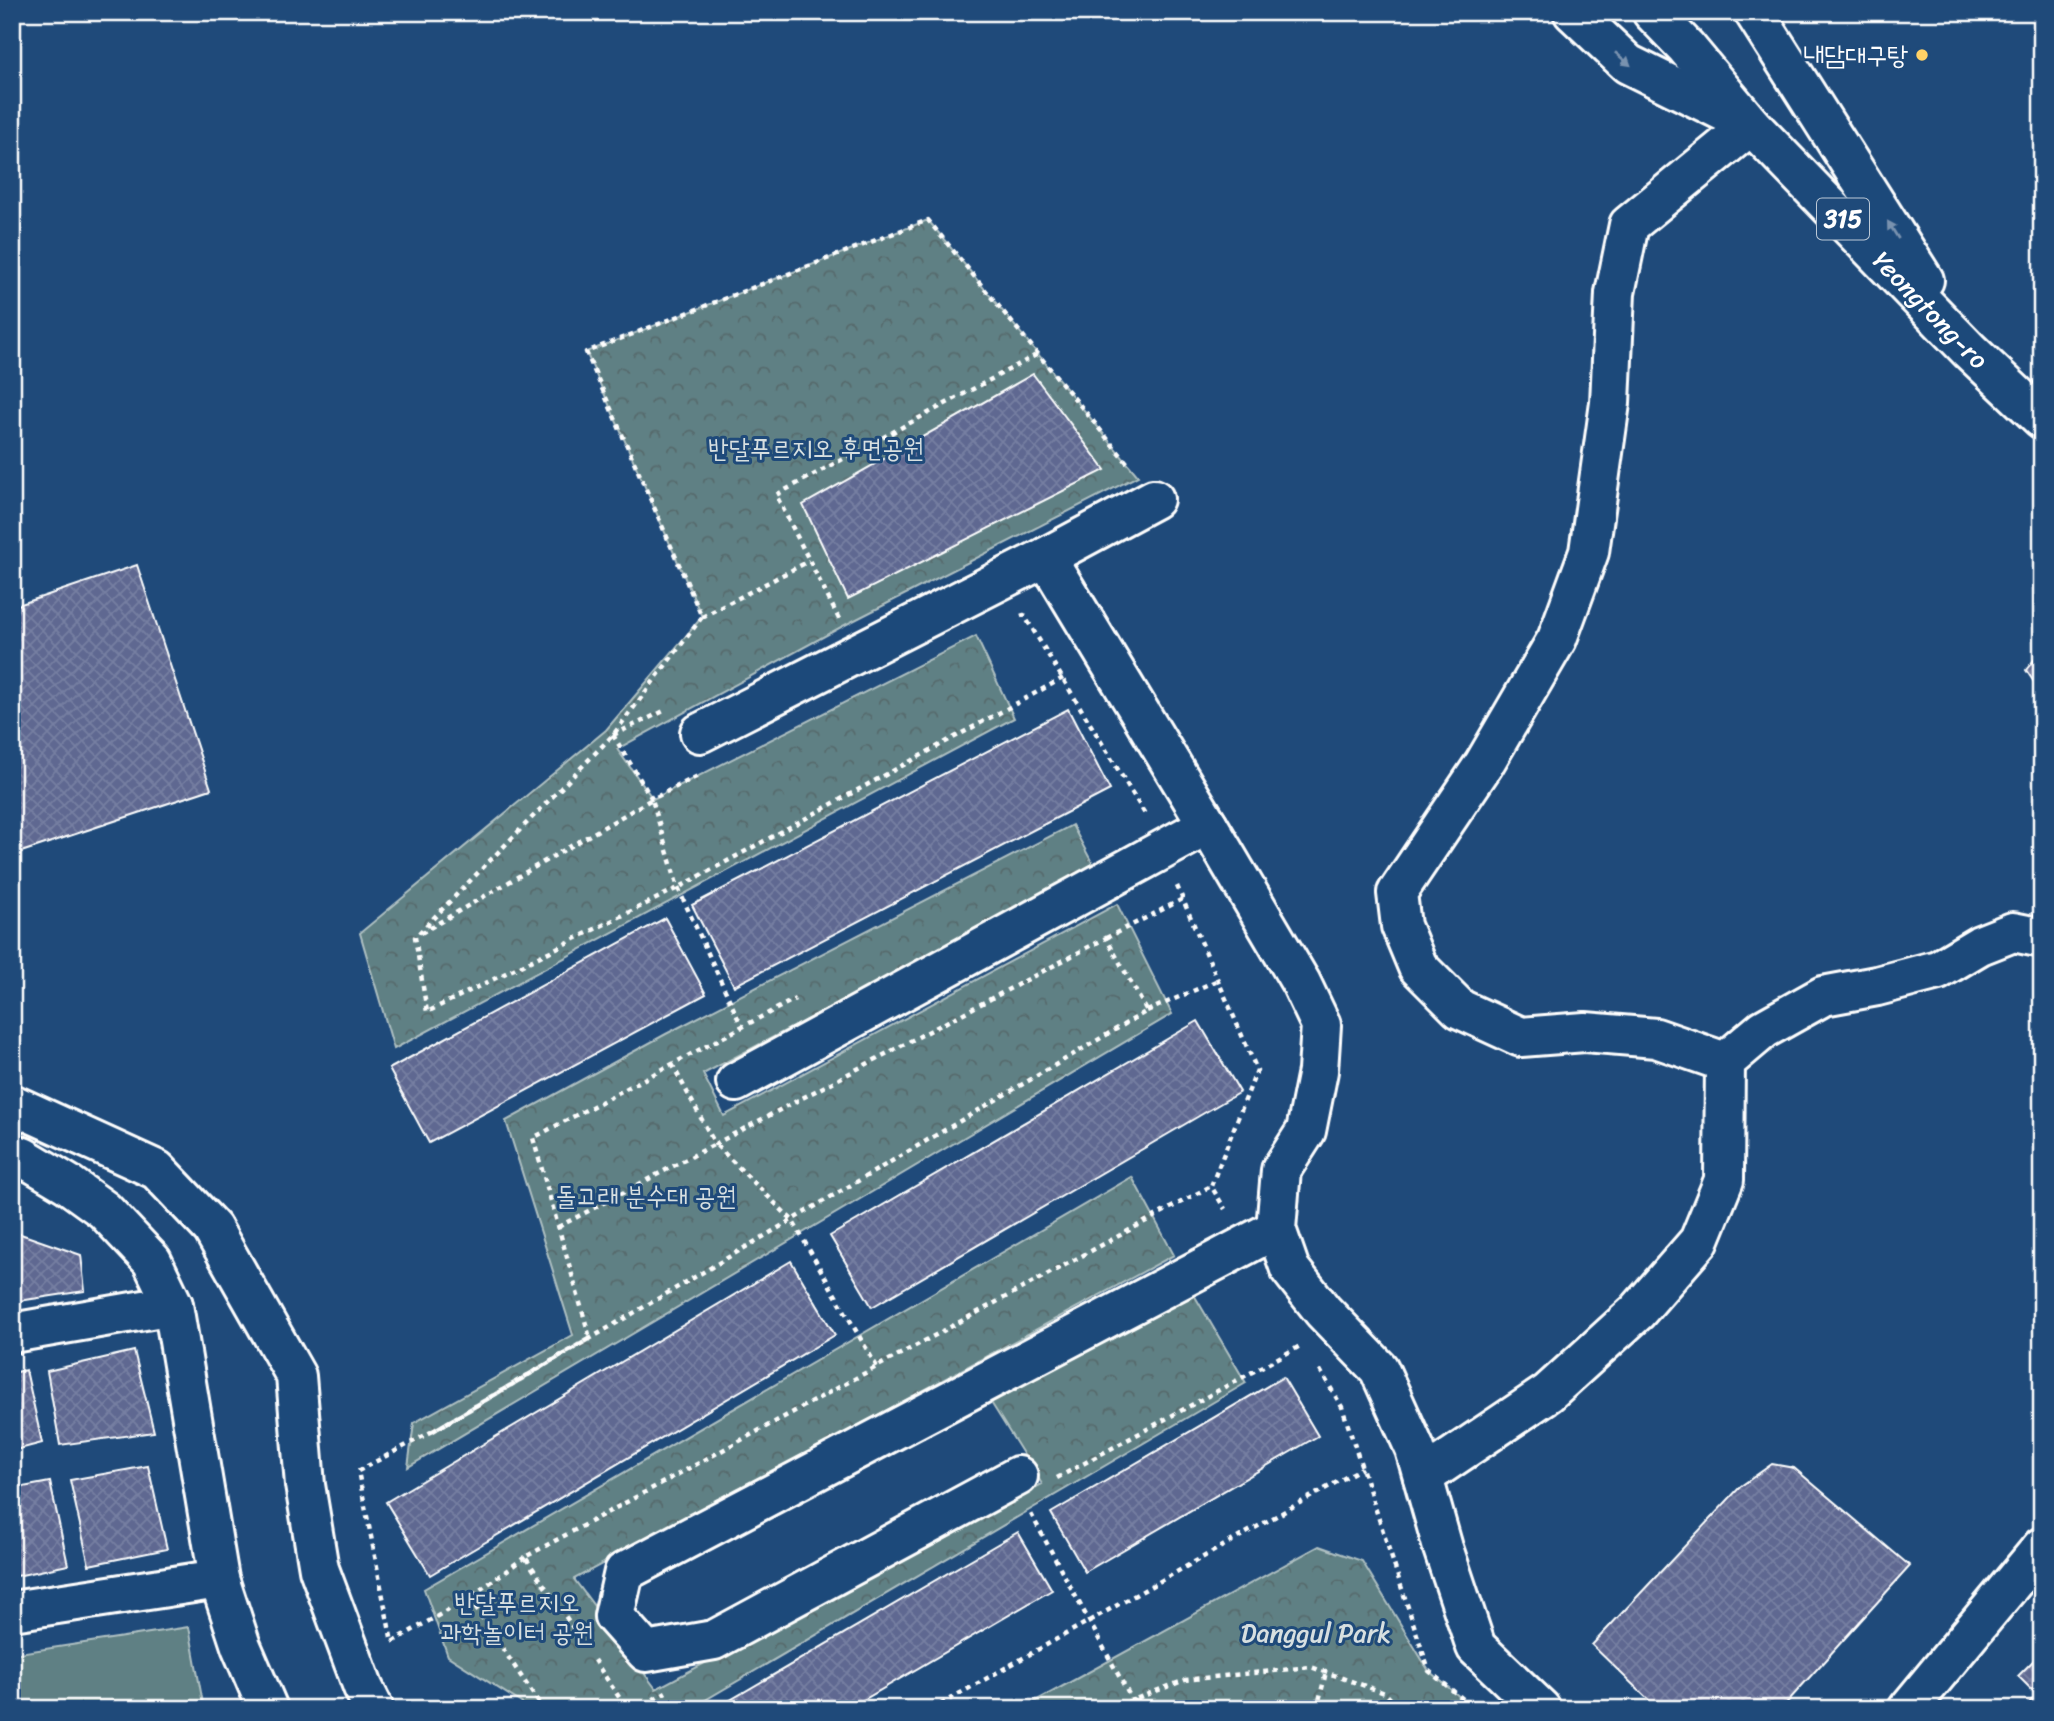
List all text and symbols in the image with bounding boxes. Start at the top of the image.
place label: 내담대구탕 [1803,32,1908,78]
marker: 내담대구탕 [1914,47,1930,63]
one-way arrow [1614,51,1632,66]
road number: 315 [1817,198,1869,240]
one-way arrow [1886,221,1899,240]
street label: Yeongtong-ro [1861,240,2000,381]
park label: 반달푸르지오 후면공원 [708,425,924,471]
park label: 돌고래 분수대 공원 [556,1173,736,1219]
park label: 반달푸르지오 과학놀이터 공원 [440,1579,594,1655]
park label: Danggul Park [1241,1610,1391,1656]

